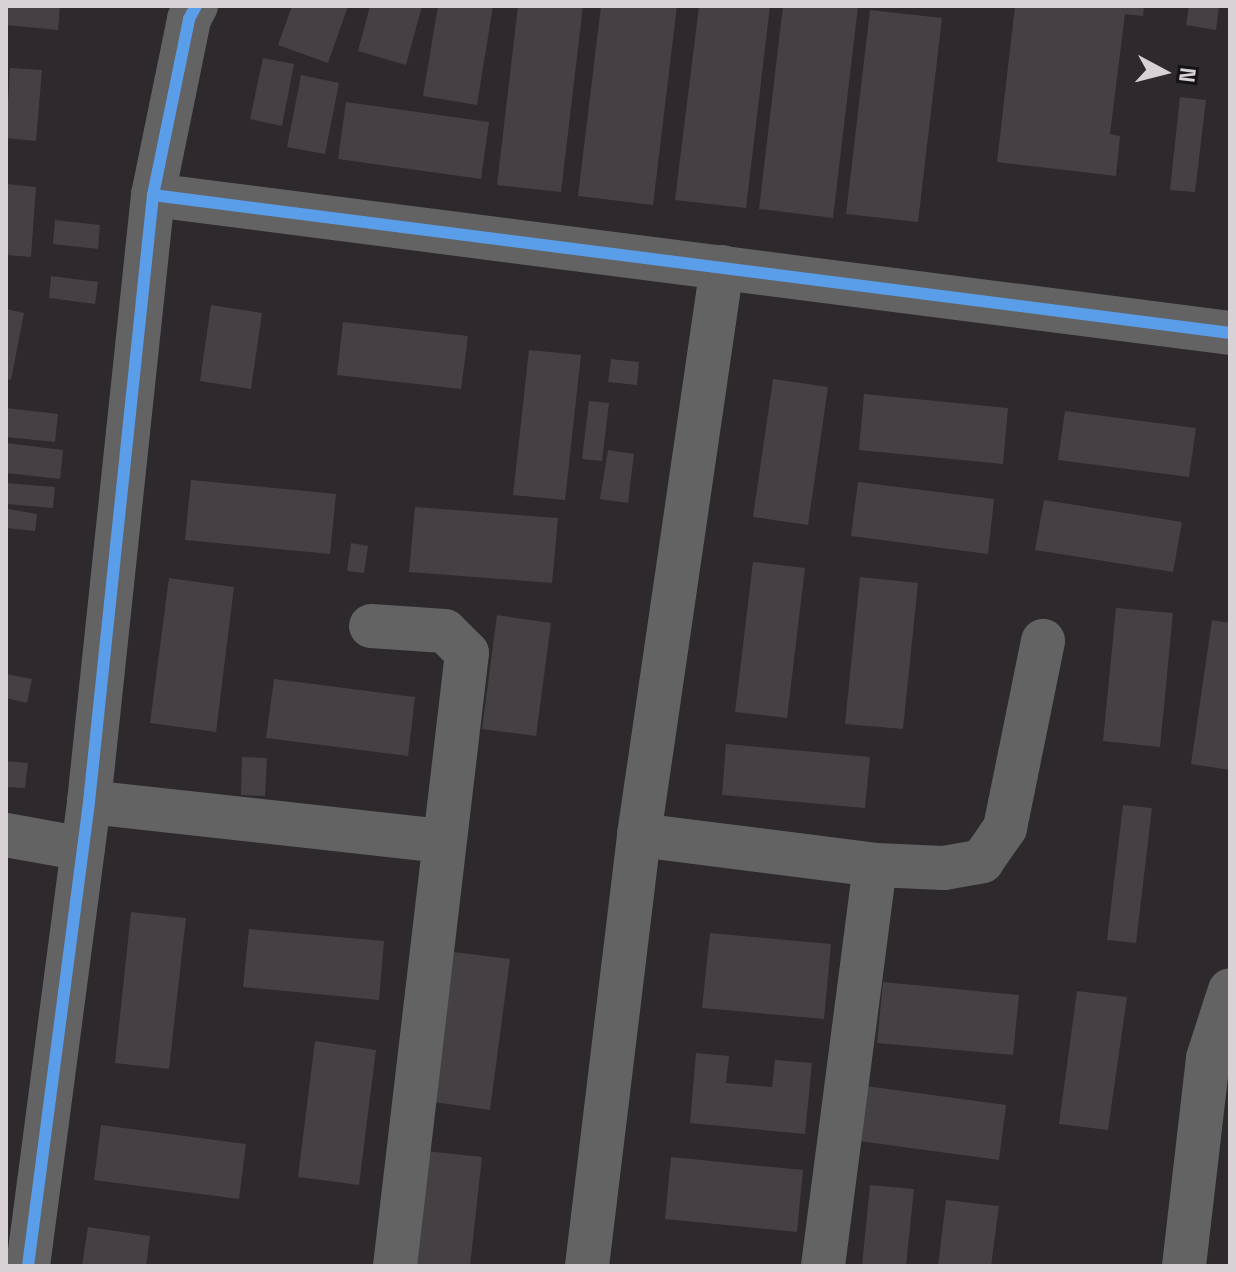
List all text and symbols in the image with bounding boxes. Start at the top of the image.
north arrow [1124,32,1204,112]
text: N [1173,66,1203,84]

